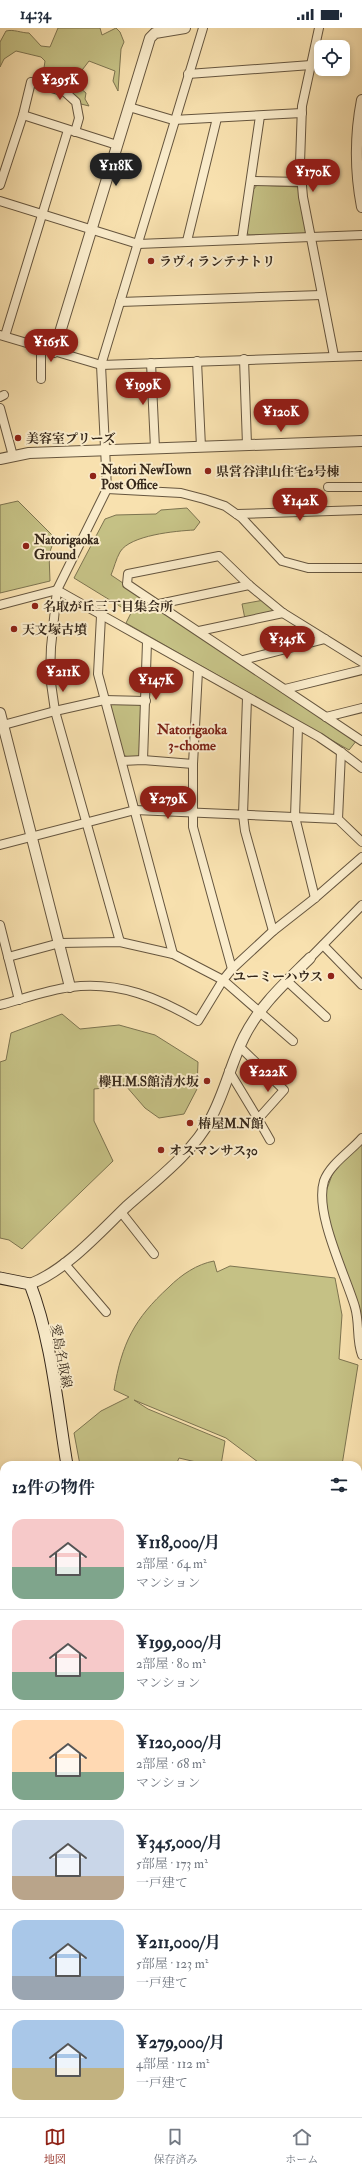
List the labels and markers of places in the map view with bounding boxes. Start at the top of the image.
pin: ¥295K [32,67,88,101]
pin: ¥118K [88,153,144,187]
pin: ¥170K [285,159,341,193]
place label: ラヴィランテナトリ [159,254,275,270]
marker: ラヴィランテナトリ [146,256,156,266]
pin: ¥165K [23,329,79,363]
pin: ¥199K [115,372,171,406]
pin: ¥120K [253,399,309,433]
place label: 美容室プリーズ [26,431,116,447]
marker: 美容室プリーズ [13,433,23,443]
place label: Natori NewTown Post Office [100,462,192,493]
place label: 県営谷津山住宅2号棟 [216,464,340,480]
marker: 県営谷津山住宅2号棟 [203,466,213,476]
marker: Natori NewTown Post Office [88,471,98,481]
pin: ¥142K [272,488,328,522]
place label: Natorigaoka Ground [33,532,99,563]
marker: Natorigaoka Ground [21,541,31,551]
place label: 名取が丘三丁目集会所 [43,599,173,615]
marker: 名取が丘三丁目集会所 [30,601,40,611]
place label: 天文塚古墳 [22,622,87,638]
marker: 天文塚古墳 [9,624,19,634]
pin: ¥345K [259,626,315,660]
pin: ¥211K [35,659,91,693]
pin: ¥147K [128,667,184,701]
pin: ¥279K [140,786,196,820]
place label: ユーミーハウス [233,969,323,985]
marker: ユーミーハウス [326,971,336,981]
pin: ¥222K [240,1059,296,1093]
place label: 欅H.M.S館清水坂 [98,1074,199,1090]
marker: 欅H.M.S館清水坂 [202,1076,212,1086]
place label: 椿屋M.N館 [198,1116,264,1132]
marker: 椿屋M.N館 [185,1118,195,1128]
place label: オスマンサス30 [169,1143,258,1159]
marker: オスマンサス30 [156,1145,166,1155]

